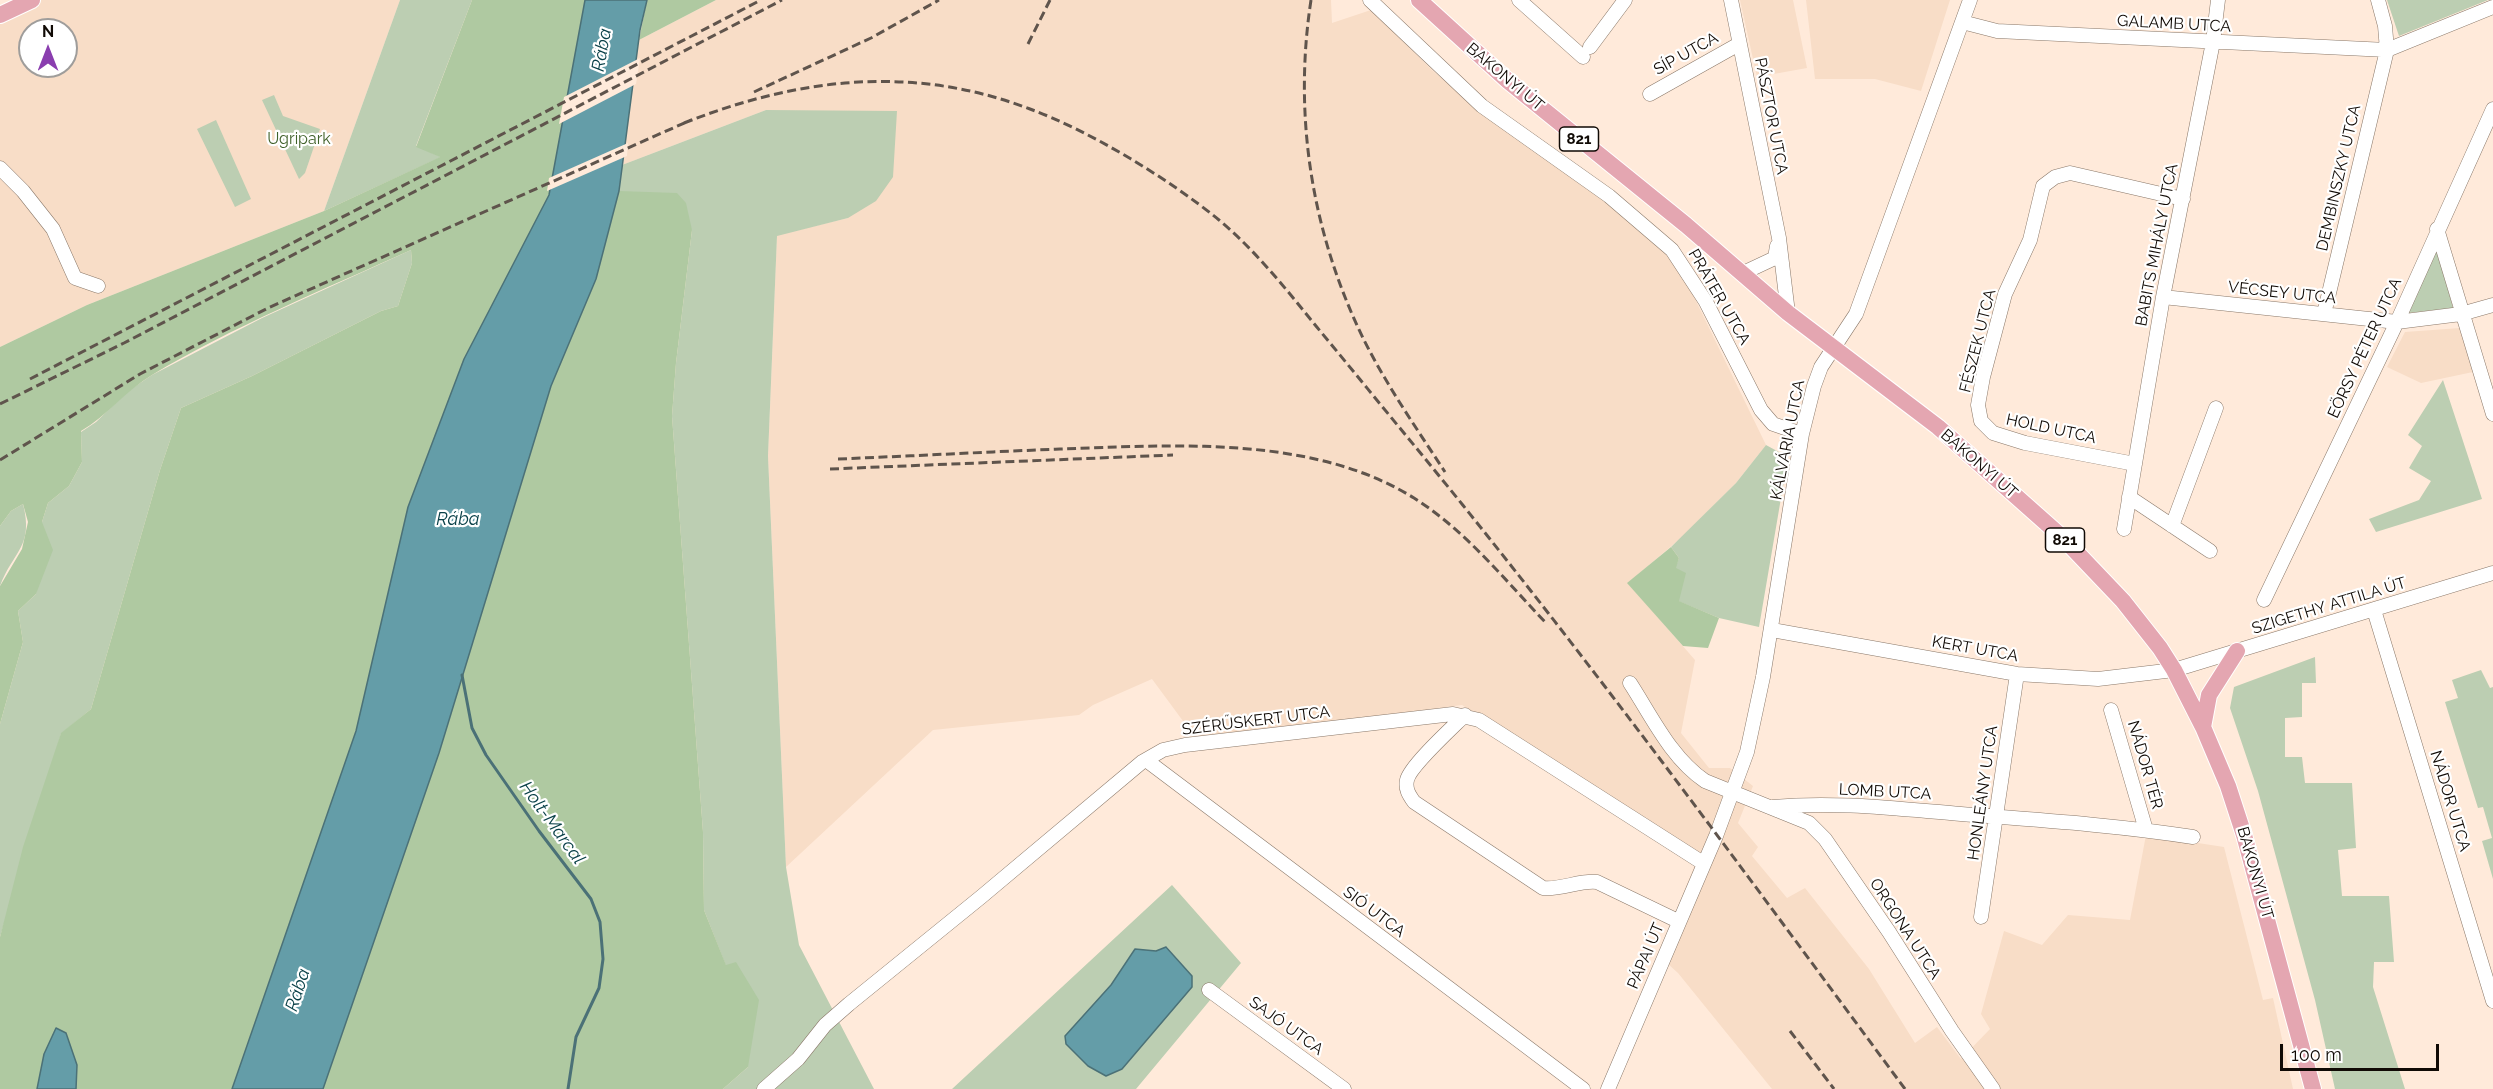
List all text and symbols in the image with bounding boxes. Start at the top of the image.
street label: GALAMB UTCA [2116,11,2232,37]
north arrow [18,18,78,78]
text: N [42,22,54,41]
water label: Rába [588,27,616,73]
street label: SÍP UTCA [1650,28,1722,80]
street label: BAKONYI ÚT [1462,39,1548,115]
street label: PÁSZTOR UTCA [1750,56,1792,176]
street label: DEMBINSZKY UTCA [2313,103,2365,253]
road number: 821 [1560,127,1598,151]
park label: Ugripark [267,129,331,149]
street label: BABITS MIHÁLY UTCA [2132,162,2182,328]
street label: PRÁTER UTCA [1684,246,1754,348]
street label: EÖRSY PÉTER UTCA [2324,275,2406,421]
street label: VÉCSEY UTCA [2227,278,2337,308]
street label: FÉSZEK UTCA [1956,287,2000,395]
street label: KÁLVÁRIA UTCA [1767,378,1809,502]
street label: HOLD UTCA [2004,410,2098,448]
street label: BAKONYI ÚT [1937,425,2021,503]
water label: Rába [436,509,480,531]
road number: 821 [2046,528,2084,552]
street label: SZIGETHY ATTILA ÚT [2250,573,2408,639]
street label: KERT UTCA [1930,632,2020,666]
street label: SZÉRŰSKERT UTCA [1181,702,1331,740]
street label: NÁDOR TÉR [2123,719,2167,811]
street label: HONLEÁNY UTCA [1964,724,2002,862]
street label: NÁDOR UTCA [2426,748,2474,854]
water label: Holt-Marcal [515,777,589,869]
street label: LOMB UTCA [1838,780,1932,804]
street label: BAKONYI ÚT [2233,824,2277,922]
street label: ORGONA UTCA [1865,875,1945,983]
street label: SIÓ UTCA [1339,882,1409,942]
street label: PÁPAI ÚT [1624,920,1668,992]
water label: Rába [281,966,315,1014]
street label: SAJÓ UTCA [1245,993,1327,1059]
scale bar [2283,1032,2442,1070]
text: 100 m [2291,1044,2342,1065]

